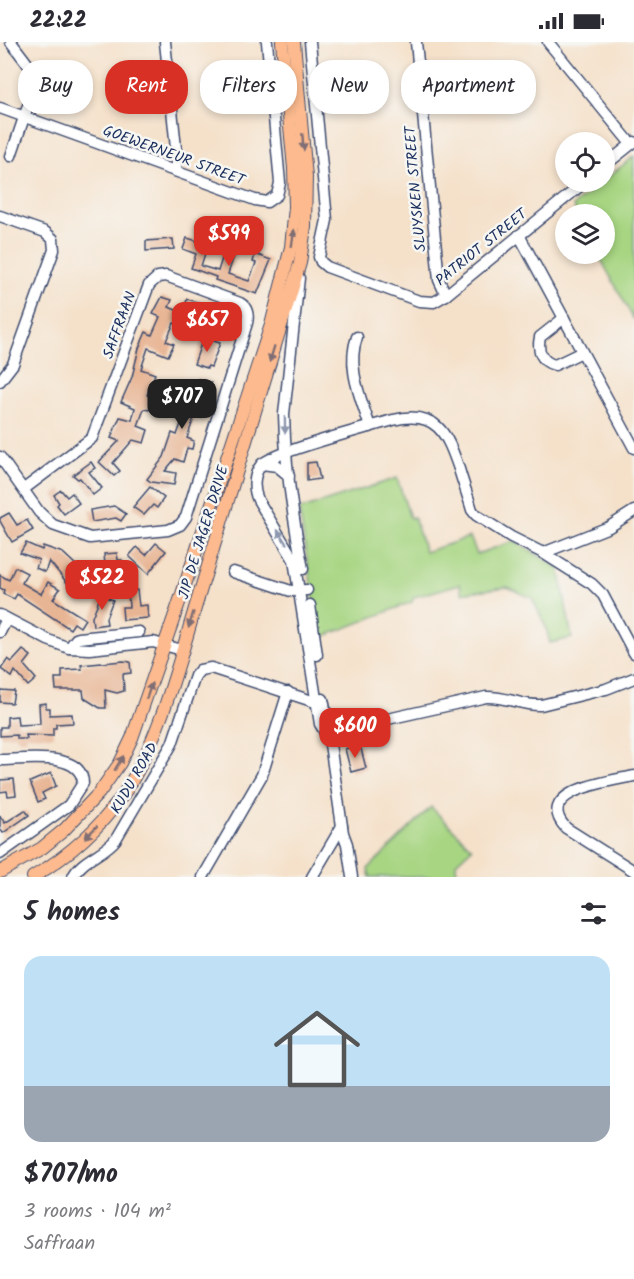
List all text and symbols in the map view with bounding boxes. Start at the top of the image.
text: 22:22 [30,4,87,39]
chip: Buy [18,60,93,114]
chip: Rent [105,60,188,114]
chip: Filters [200,60,297,114]
chip: New [309,60,389,114]
chip: Apartment [401,60,536,114]
street label: GOEWERNEUR STREET [99,119,250,193]
street label: SLUYSKEN STREET [398,123,433,253]
map controls [555,132,615,264]
button: locate [555,132,615,192]
one-way arrow [298,133,308,152]
street label: PATRIOT STREET [430,202,534,292]
button: layers [555,204,615,264]
pin: $599 [193,216,265,267]
text: $599 [208,219,250,251]
one-way arrow [288,228,297,247]
street label: SAFFRAAN [97,288,143,362]
pin: $657 [171,302,243,353]
text: $657 [186,305,228,337]
one-way arrow [267,345,276,363]
pin: $707 [146,379,218,430]
text: $707 [162,382,202,414]
one-way arrow [280,416,289,435]
street label: JIP DE JAGER DRIVE [172,461,236,602]
one-way arrow [276,529,287,545]
pin: $522 [66,560,138,611]
text: $522 [79,563,125,595]
one-way arrow [186,611,195,629]
one-way arrow [144,682,154,700]
pin: $600 [319,708,391,759]
text: $600 [333,711,377,743]
street label: KUDU ROAD [105,738,165,819]
one-way arrow [113,755,124,771]
one-way arrow [83,825,98,839]
text: 5 homes [24,892,120,934]
icon: filters [577,897,610,930]
icon: home [263,995,371,1103]
text: $707/mo [24,1154,118,1196]
text: 3 rooms · 104 m² [24,1196,171,1228]
text: Saffraan [24,1228,95,1260]

